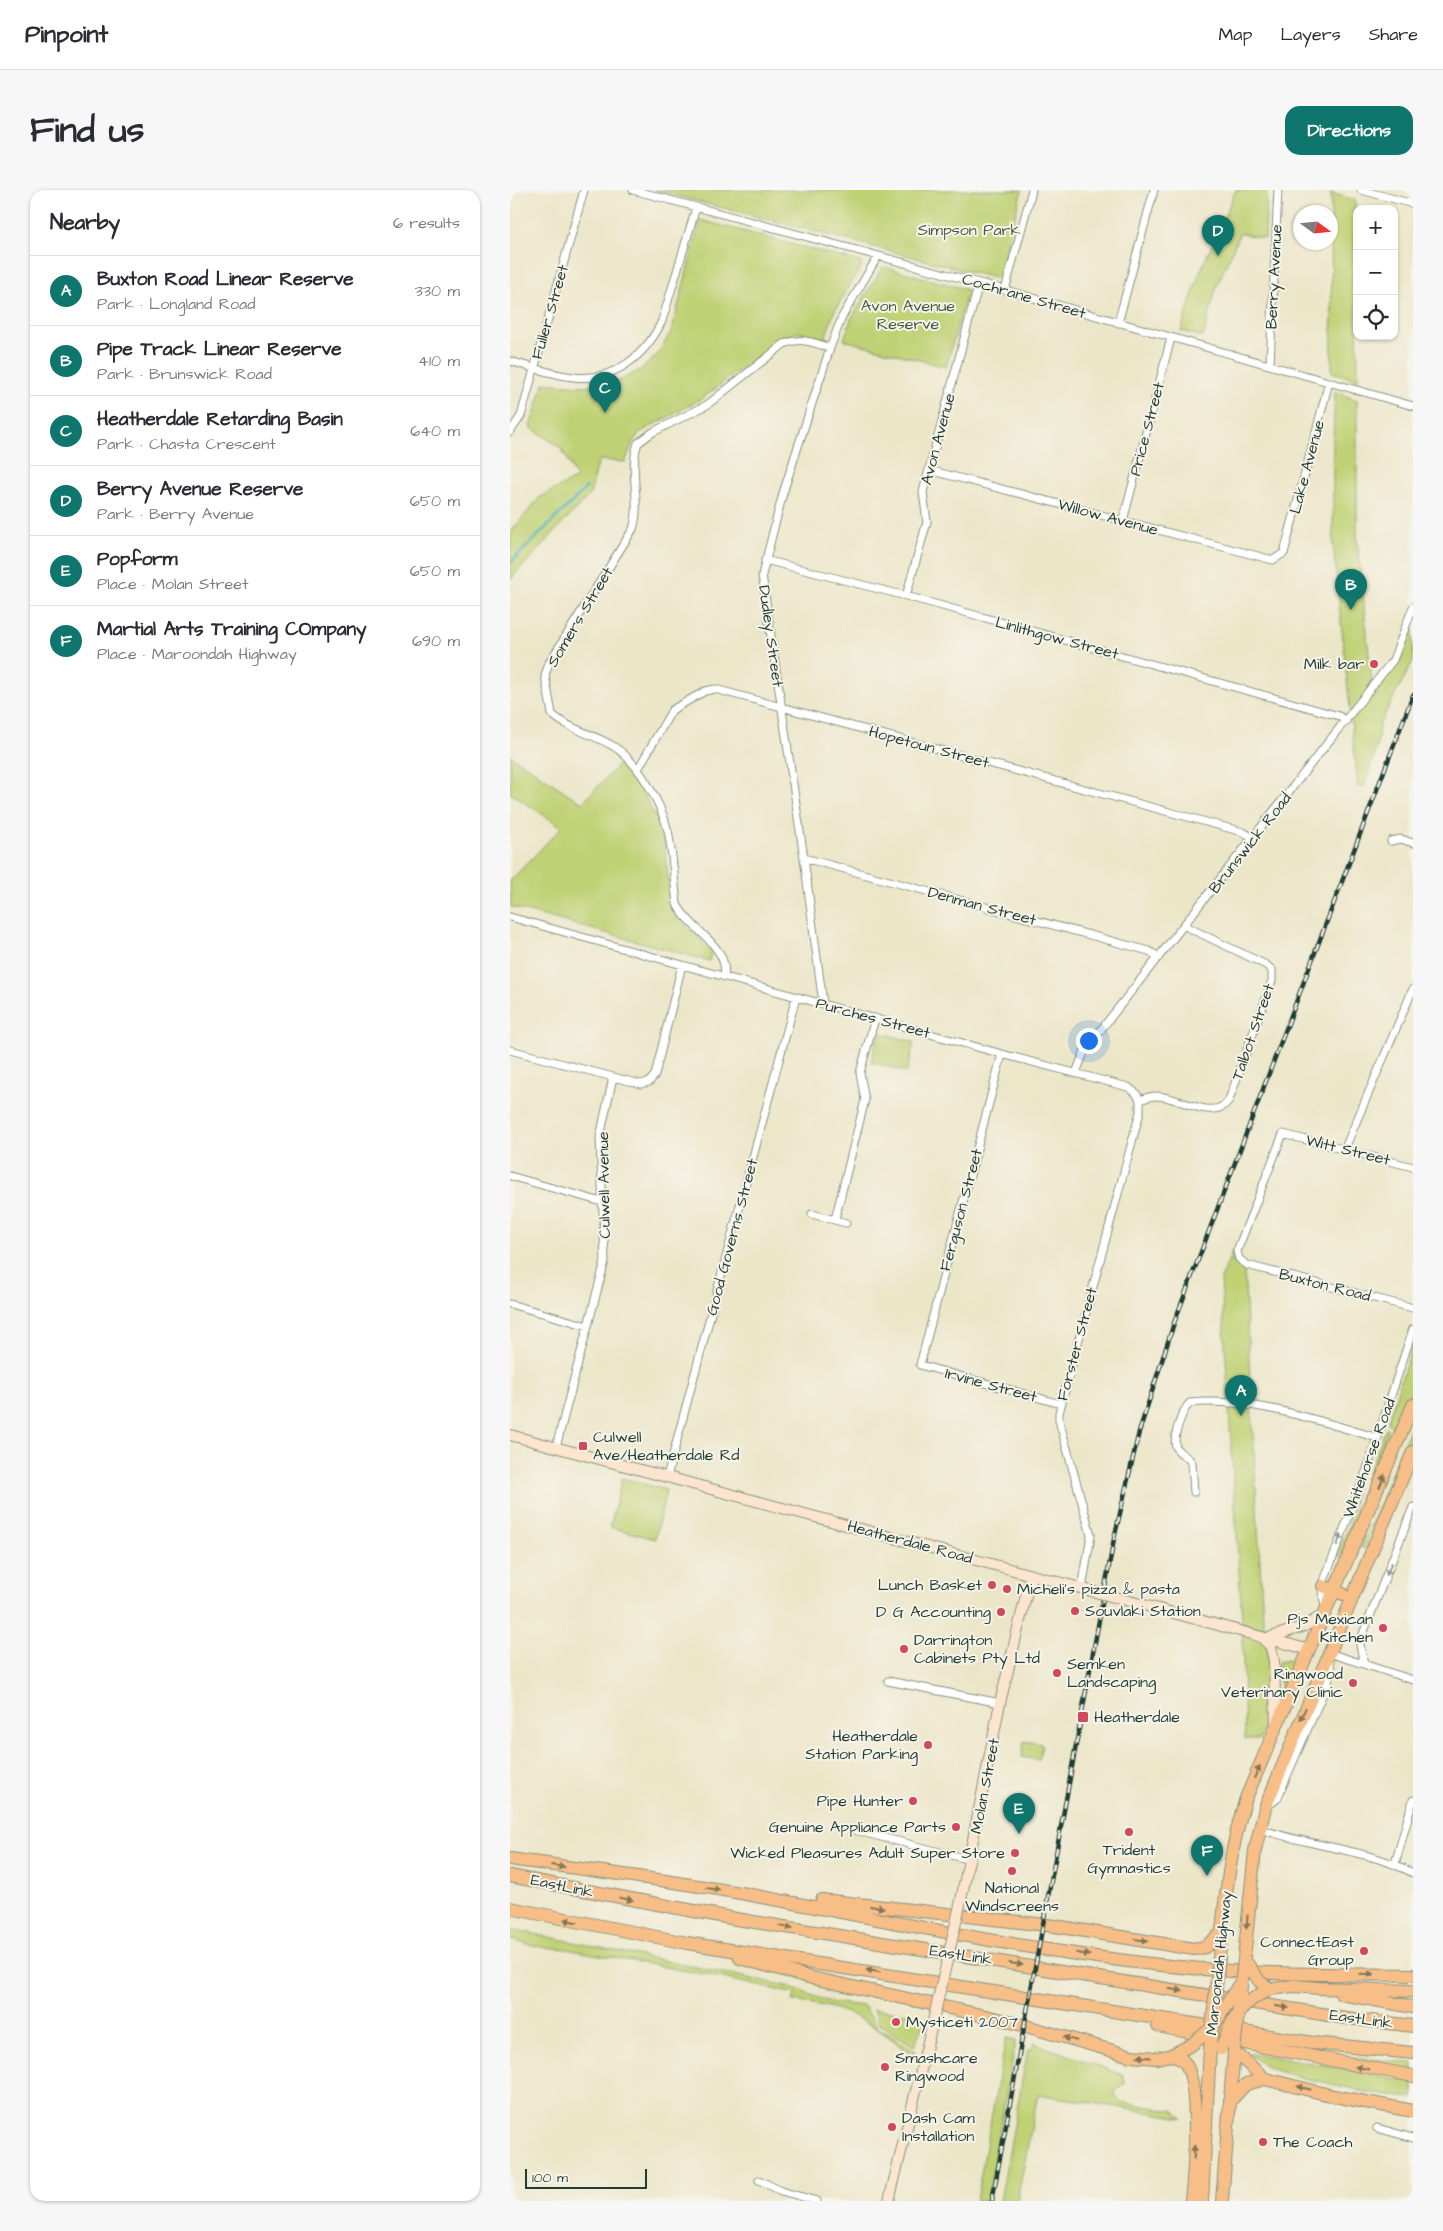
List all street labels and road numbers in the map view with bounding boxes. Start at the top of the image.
street label: Berry Avenue [1260,224,1289,330]
street label: Fuller Street [526,262,574,362]
street label: Cochrane Street [960,268,1089,324]
street label: Price Street [1124,379,1170,478]
street label: Avon Avenue [915,390,961,487]
street label: Lake Avenue [1284,417,1330,516]
street label: Willow Avenue [1055,493,1161,541]
street label: Somers Street [541,562,619,671]
street label: Dudley Street [752,584,789,689]
street label: Linlithgow Street [993,611,1122,666]
street label: Hopetoun Street [866,720,992,774]
street label: Brunswick Road [1204,788,1296,898]
street label: Denman Street [925,881,1039,931]
street label: Talbot Street [1226,980,1280,1083]
street label: Purches Street [813,992,933,1044]
street label: Witt Street [1304,1129,1393,1171]
street label: Culwell Avenue [592,1131,616,1239]
street label: Ferguson Street [934,1146,989,1274]
street label: Good Governs Street [700,1156,764,1318]
street label: Buxton Road [1277,1263,1373,1307]
street label: Forster Street [1051,1284,1103,1403]
street label: Irvine Street [943,1362,1040,1408]
street label: Whitehorse Road [1337,1395,1401,1521]
street label: Heatherdale Road [845,1515,975,1569]
street label: Molan Street [965,1736,1005,1836]
street label: EastLink [529,1869,595,1903]
street label: Maroondah Highway [1200,1890,1239,2036]
street label: EastLink [928,1939,994,1971]
street label: EastLink [1328,2004,1394,2034]

